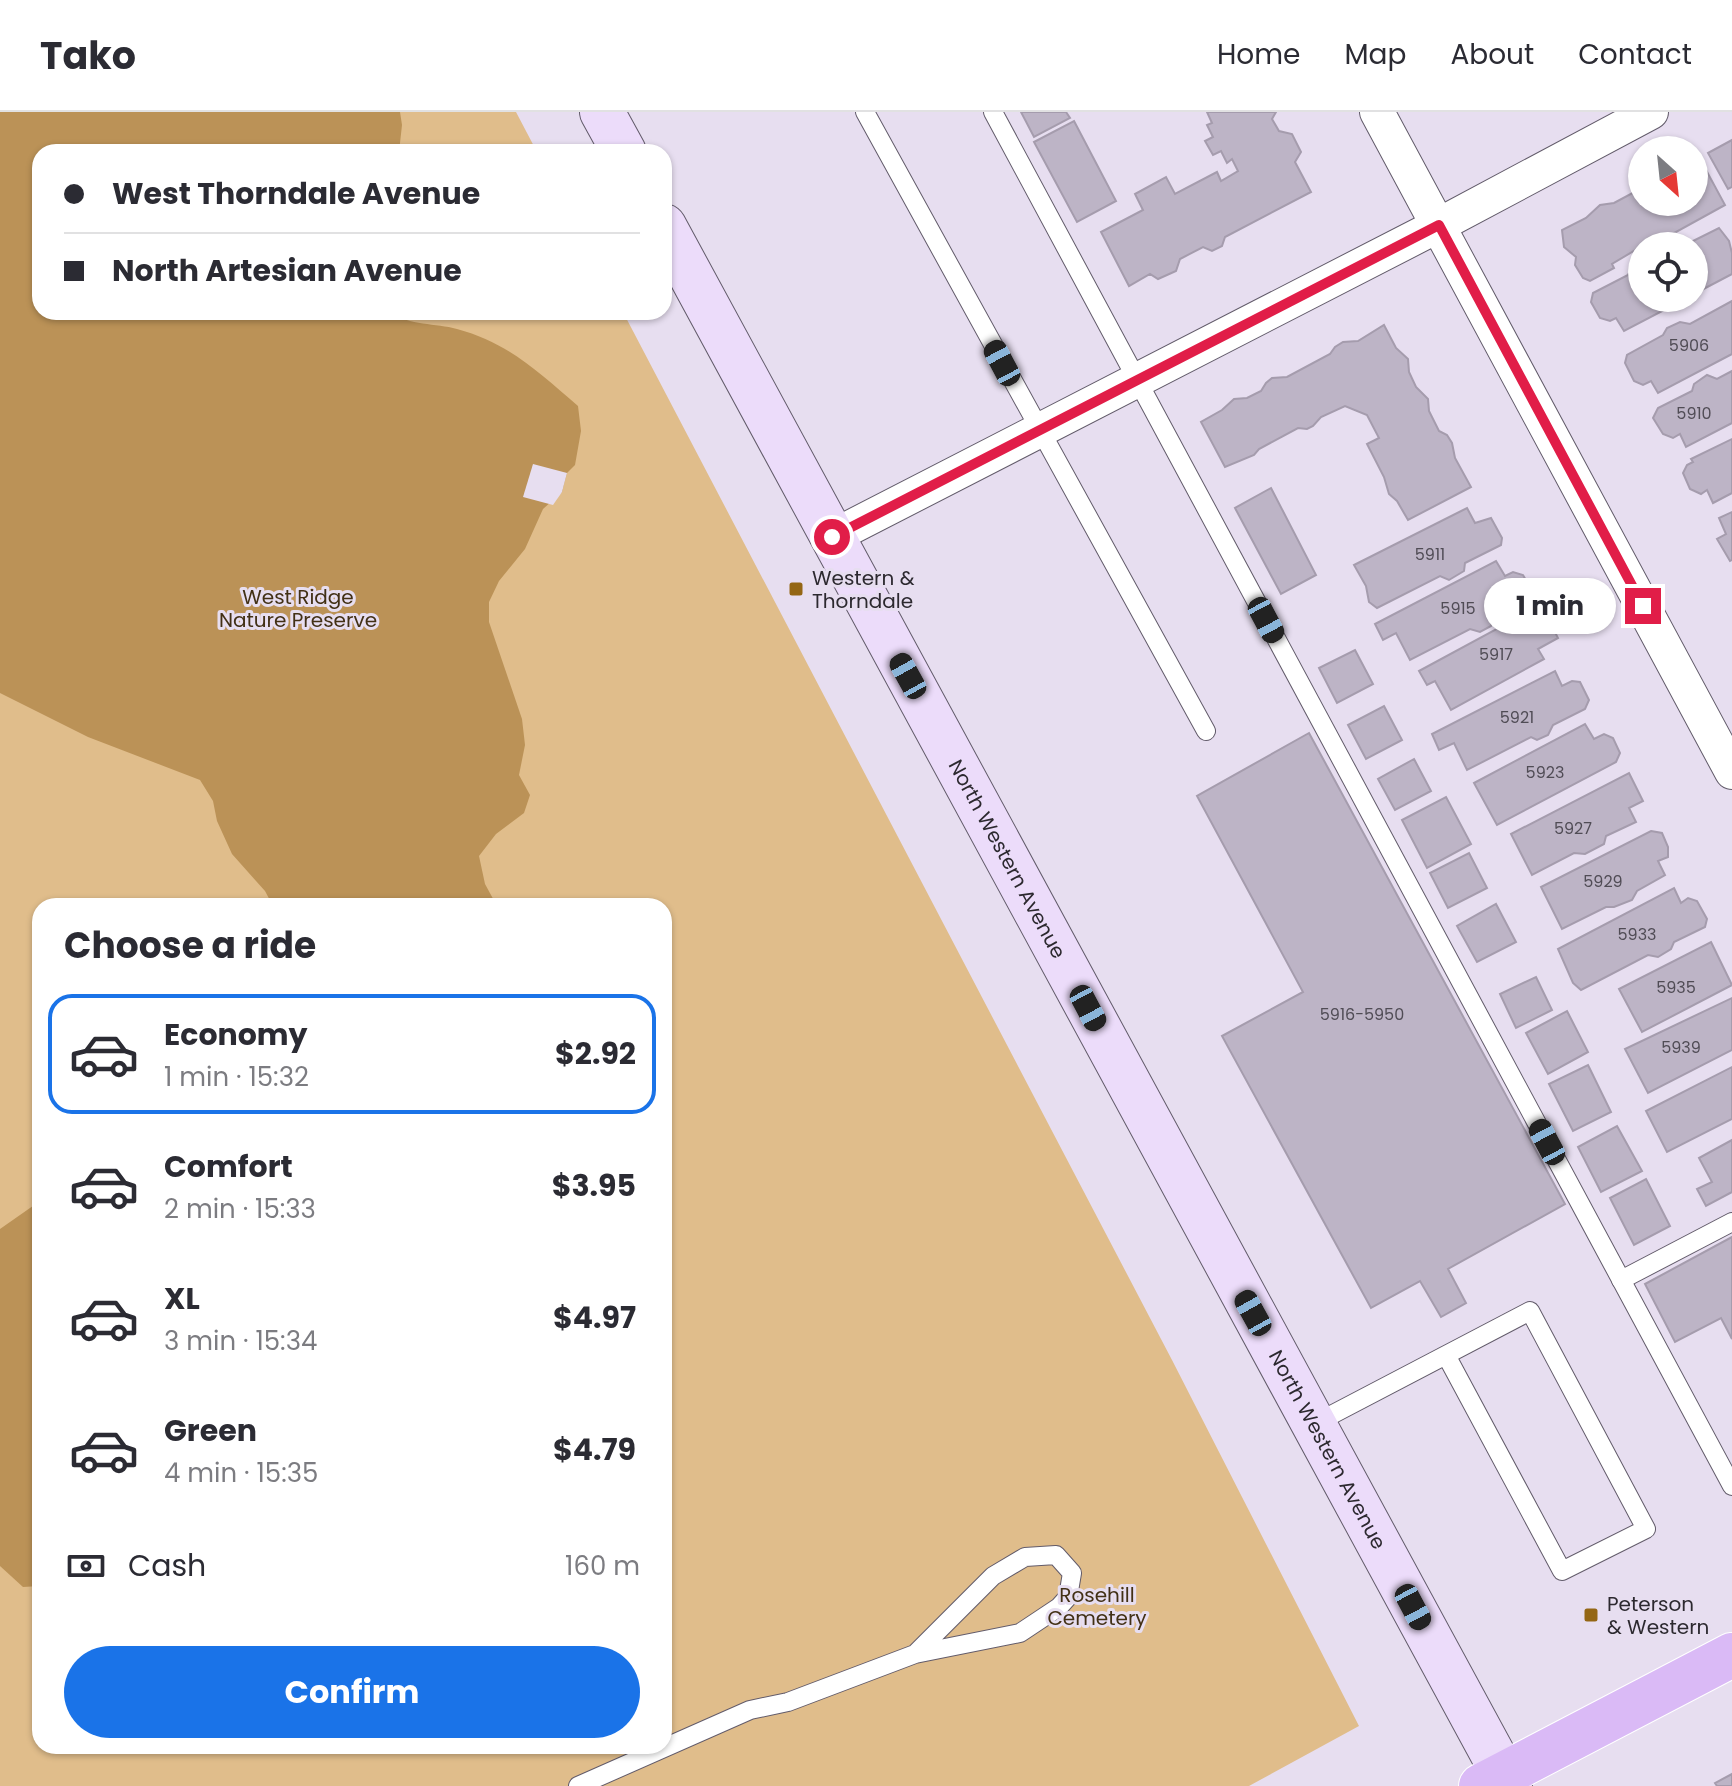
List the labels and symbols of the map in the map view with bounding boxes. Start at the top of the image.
north arrow [1628,136,1708,216]
house number: 5906 [1669,334,1709,357]
car [980,336,1024,390]
house number: 5910 [1676,402,1712,425]
route start [814,519,850,555]
house number: 5911 [1415,543,1445,566]
place label: Western & Thorndale [812,564,915,615]
callout: 1 min [1483,578,1615,634]
marker: Western & Thorndale [787,580,805,598]
park label: West Ridge Nature Preserve [219,583,377,634]
route end [1625,588,1661,624]
car [1244,593,1288,647]
house number: 5915 [1440,597,1476,620]
house number: 5917 [1479,643,1513,666]
car [886,649,930,703]
house number: 5921 [1500,706,1534,729]
street label: North Western Avenue [942,754,1073,963]
house number: 5923 [1526,761,1564,784]
house number: 5927 [1554,817,1592,840]
house number: 5929 [1583,870,1623,893]
house number: 5933 [1618,923,1656,946]
house number: 5935 [1656,976,1696,999]
car [1066,981,1110,1035]
house number: 5916-5950 [1320,1003,1404,1026]
house number: 5939 [1661,1036,1701,1059]
car [1525,1115,1569,1169]
car [1231,1286,1275,1340]
street label: North Western Avenue [1262,1345,1393,1554]
car [1391,1580,1435,1634]
park label: Rosehill Cemetery [1047,1581,1147,1632]
place label: Peterson & Western [1607,1590,1709,1641]
marker: Peterson & Western [1582,1606,1600,1624]

